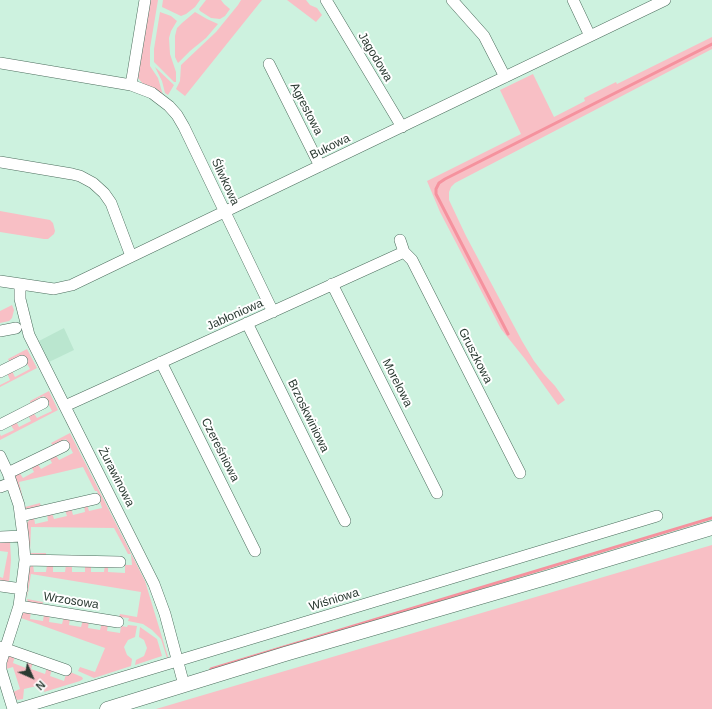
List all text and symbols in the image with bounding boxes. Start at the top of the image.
street label: Jagodowa [355,30,395,84]
street label: Agrestowa [287,80,325,138]
street label: Bukowa [308,131,352,163]
street label: Śliwkowa [208,156,242,208]
street label: Jabłoniowa [205,296,265,334]
street label: Gruszkowa [455,326,495,386]
street label: Morelowa [379,357,415,409]
street label: Brzoskwiniowa [284,377,332,455]
street label: Czereśniowa [198,416,242,484]
street label: Żurawinowa [95,445,137,509]
street label: Wiśniowa [307,586,361,614]
street label: Wrzosowa [42,590,100,612]
north arrow [12,657,52,697]
text: N [33,678,48,693]

